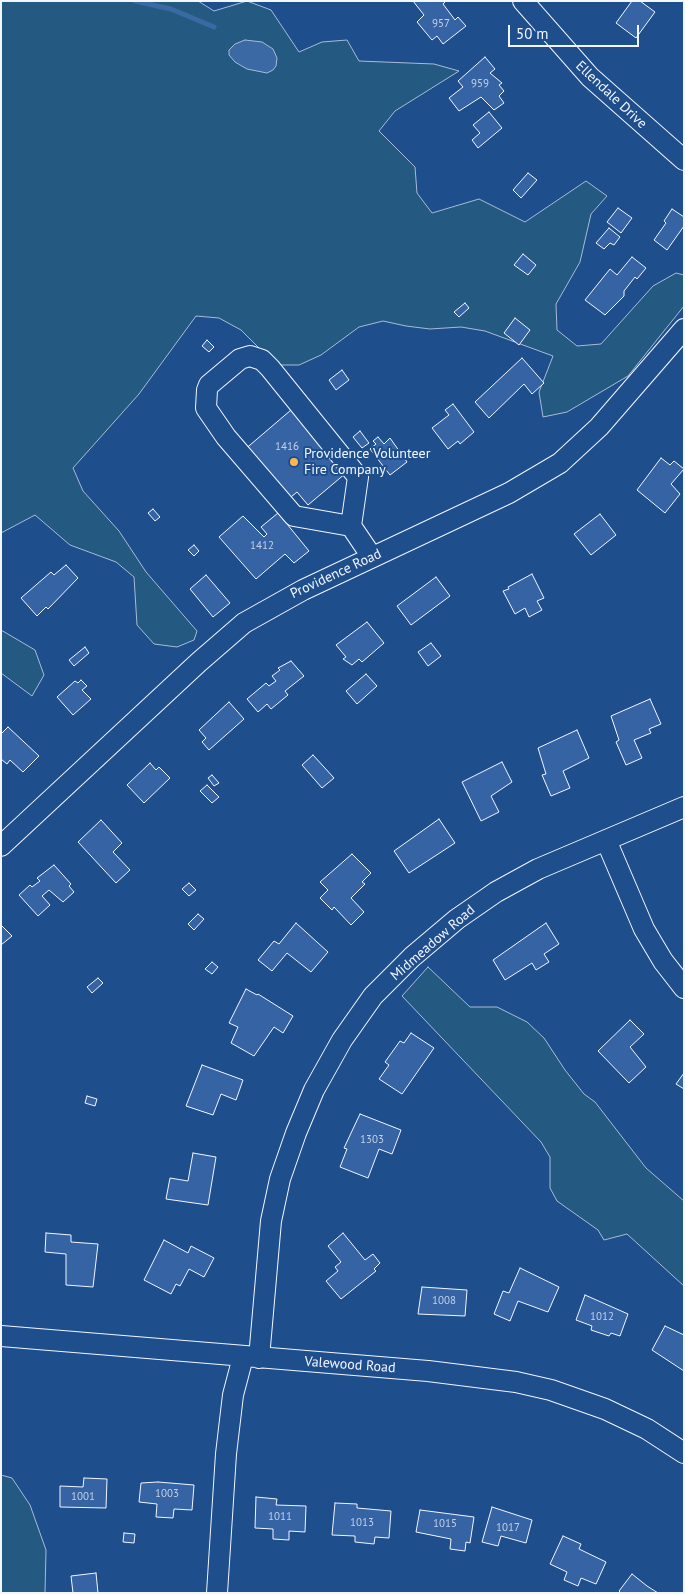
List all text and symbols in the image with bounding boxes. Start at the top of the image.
scale bar [510,15,641,47]
house number: 957 [432,17,450,31]
text: 50 m [516,24,549,43]
street label: Ellendale Drive [572,58,650,132]
house number: 959 [471,77,489,91]
house number: 1416 [275,440,299,454]
place label: Providence Volunteer Fire Company [304,446,430,478]
marker: Providence Volunteer Fire Company [288,456,300,468]
house number: 1412 [250,539,274,553]
street label: Providence Road [288,546,384,602]
street label: Midmeadow Road [387,902,479,984]
house number: 1303 [360,1133,384,1147]
house number: 1008 [432,1294,456,1308]
house number: 1012 [590,1310,614,1324]
street label: Valewood Road [304,1353,396,1377]
house number: 1003 [155,1487,179,1501]
house number: 1001 [71,1490,95,1504]
house number: 1011 [268,1510,292,1524]
house number: 1013 [350,1516,374,1530]
house number: 1015 [433,1517,457,1531]
house number: 1017 [496,1521,520,1535]

